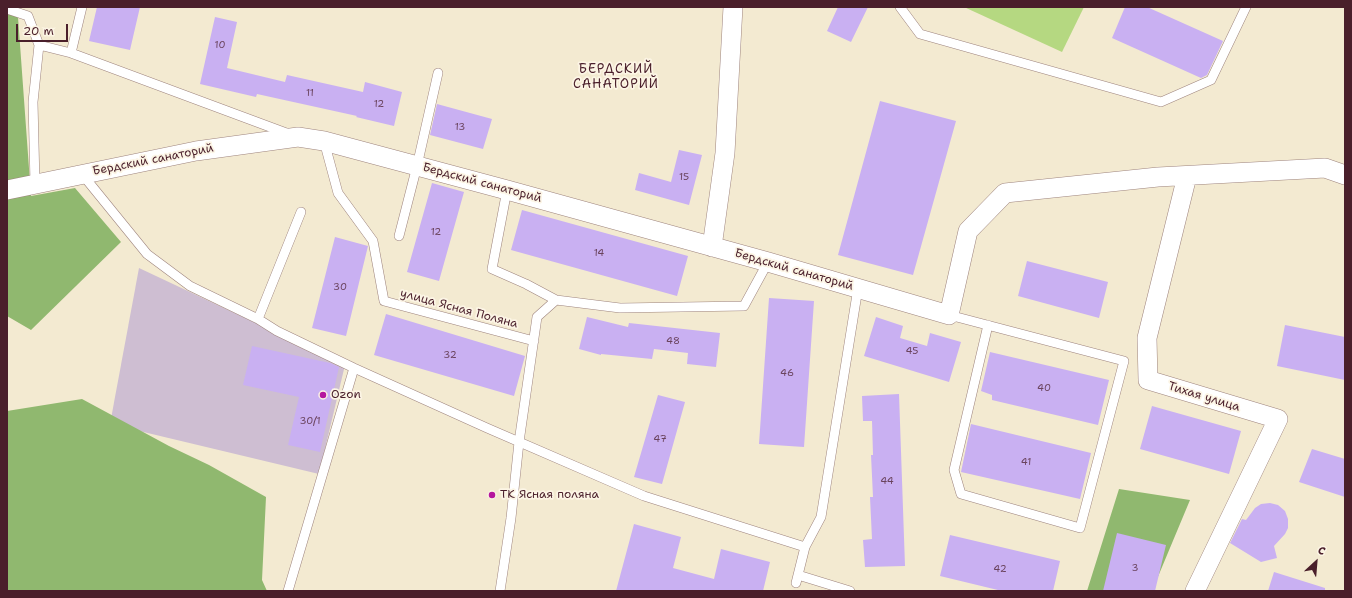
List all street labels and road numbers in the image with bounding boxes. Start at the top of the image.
street label: Бердский санаторий [91,141,215,179]
street label: Бердский санаторий [421,160,543,206]
street label: Бердский санаторий [733,246,855,294]
street label: улица Ясная Поляна [399,286,519,332]
street label: Тихая улица [1166,379,1242,415]

